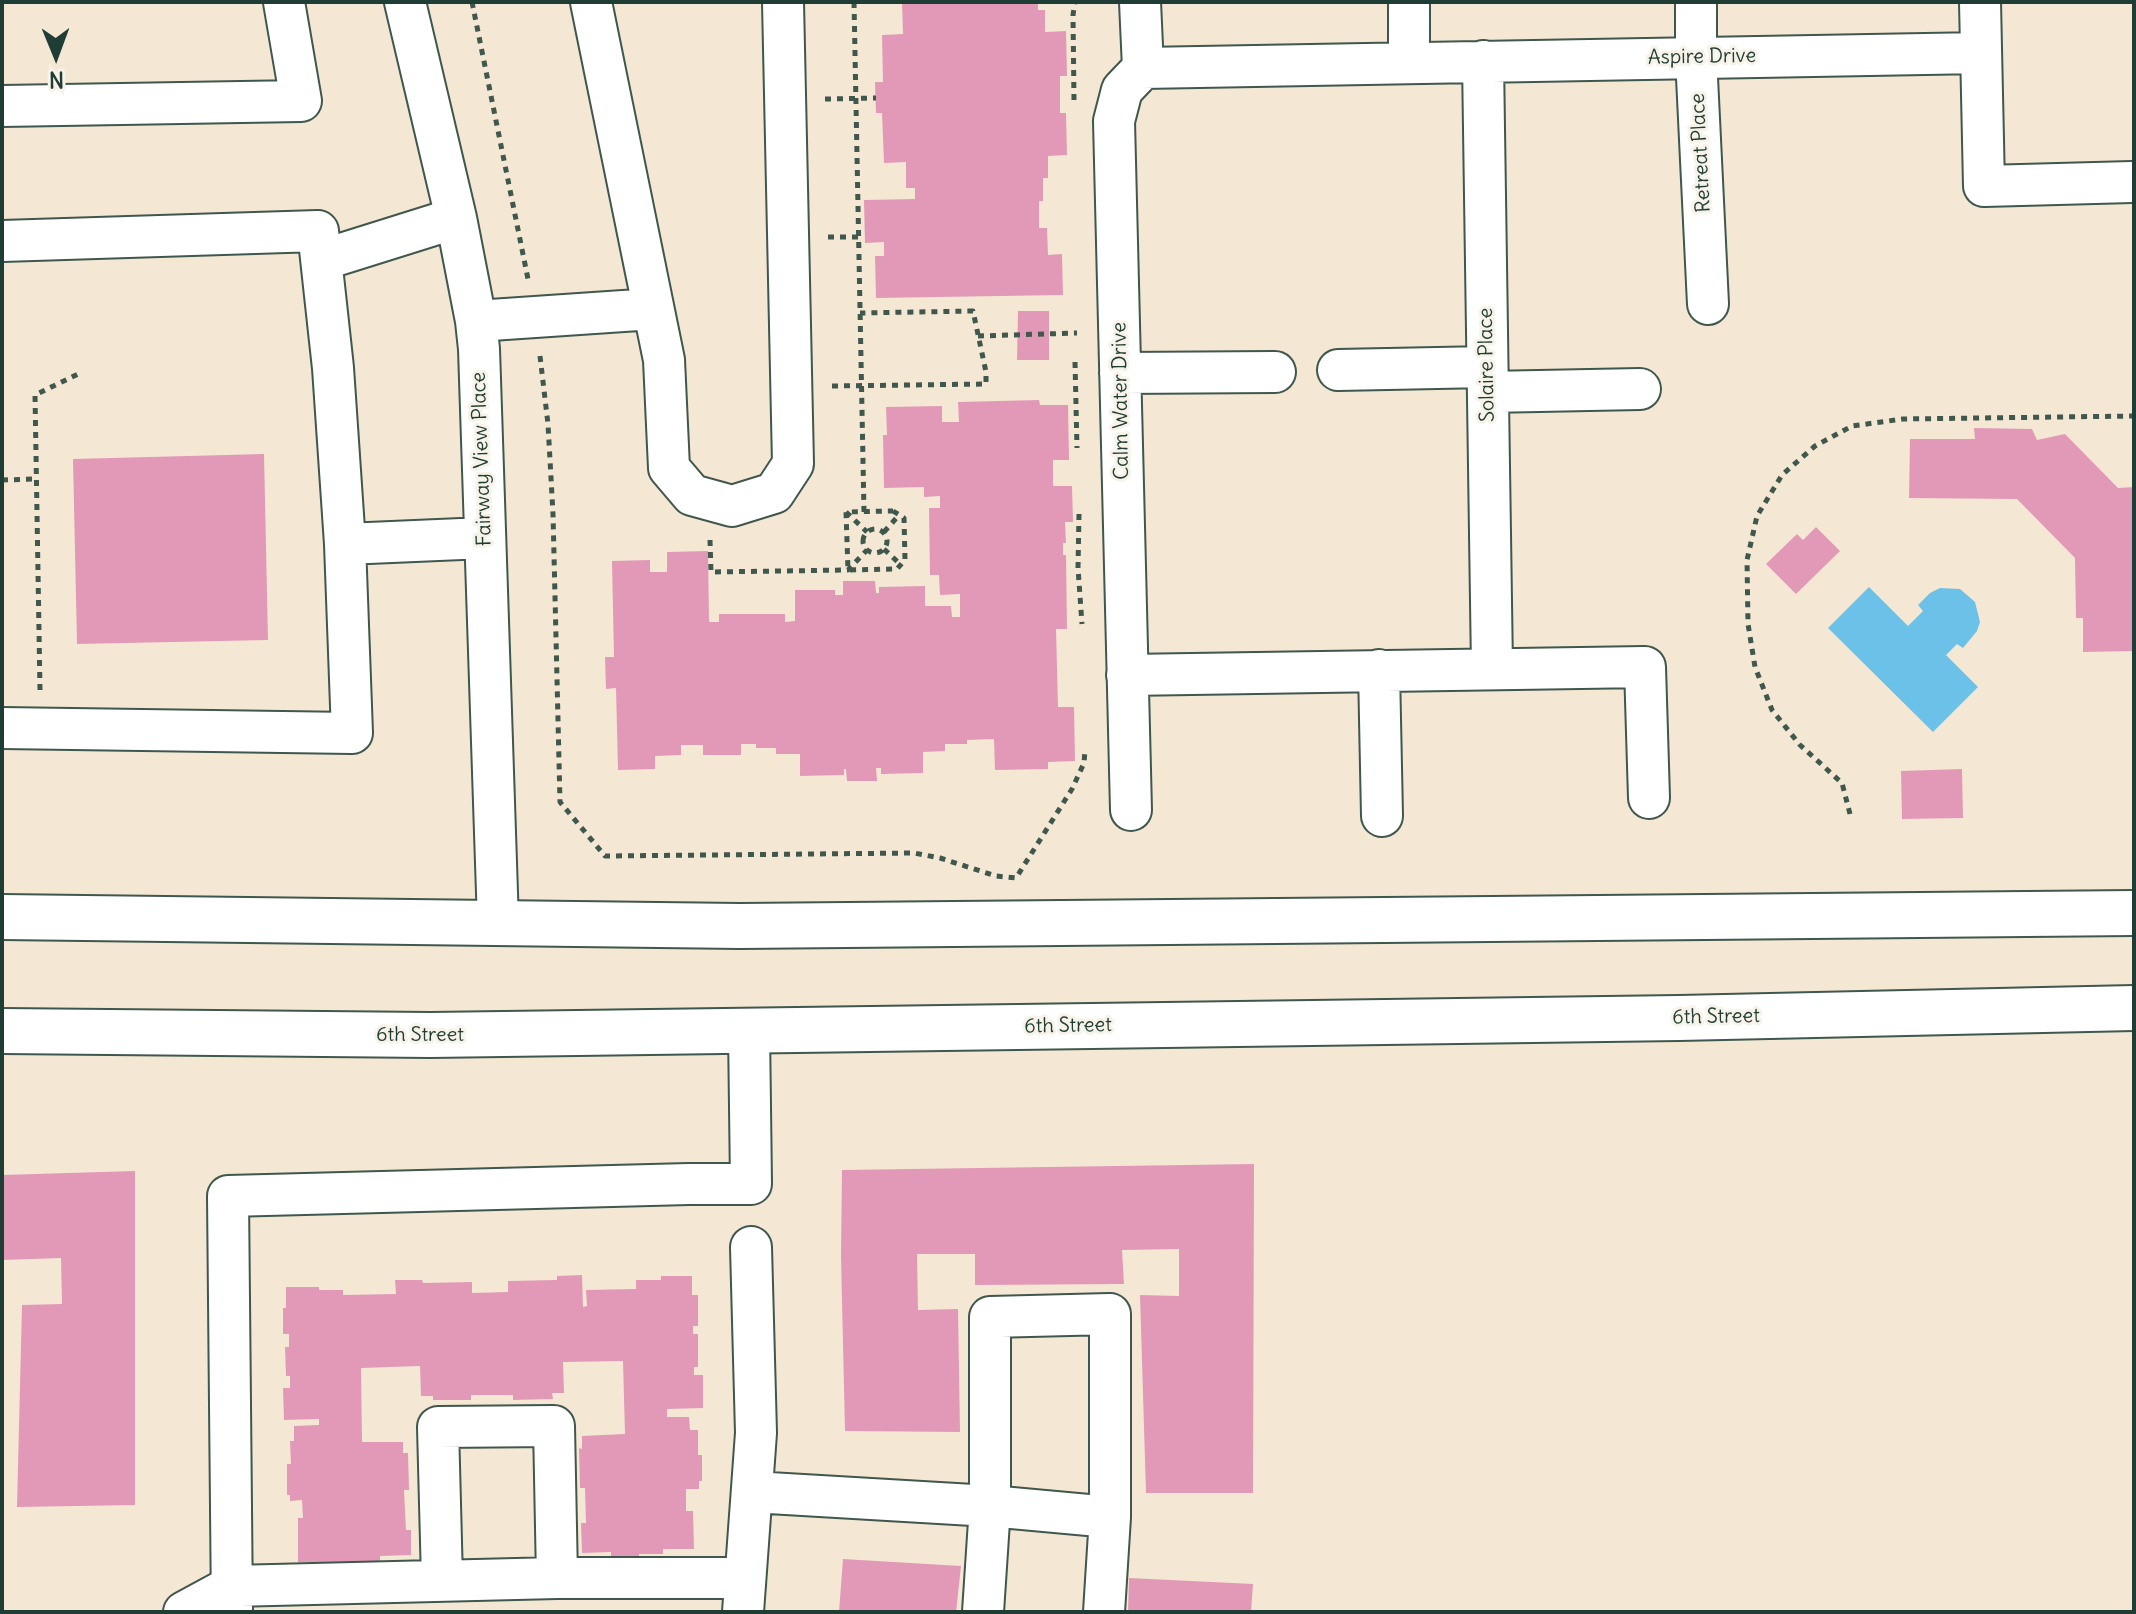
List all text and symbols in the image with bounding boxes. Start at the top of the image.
north arrow [16,16,96,96]
street label: Aspire Drive [1648,44,1756,70]
text: N [49,66,64,94]
street label: Retreat Place [1686,93,1716,213]
street label: Solaire Place [1474,308,1500,422]
street label: Calm Water Drive [1108,322,1134,480]
street label: Fairway View Place [467,372,497,546]
street label: 6th Street [1672,1004,1760,1030]
street label: 6th Street [1024,1013,1112,1039]
street label: 6th Street [376,1023,464,1047]

